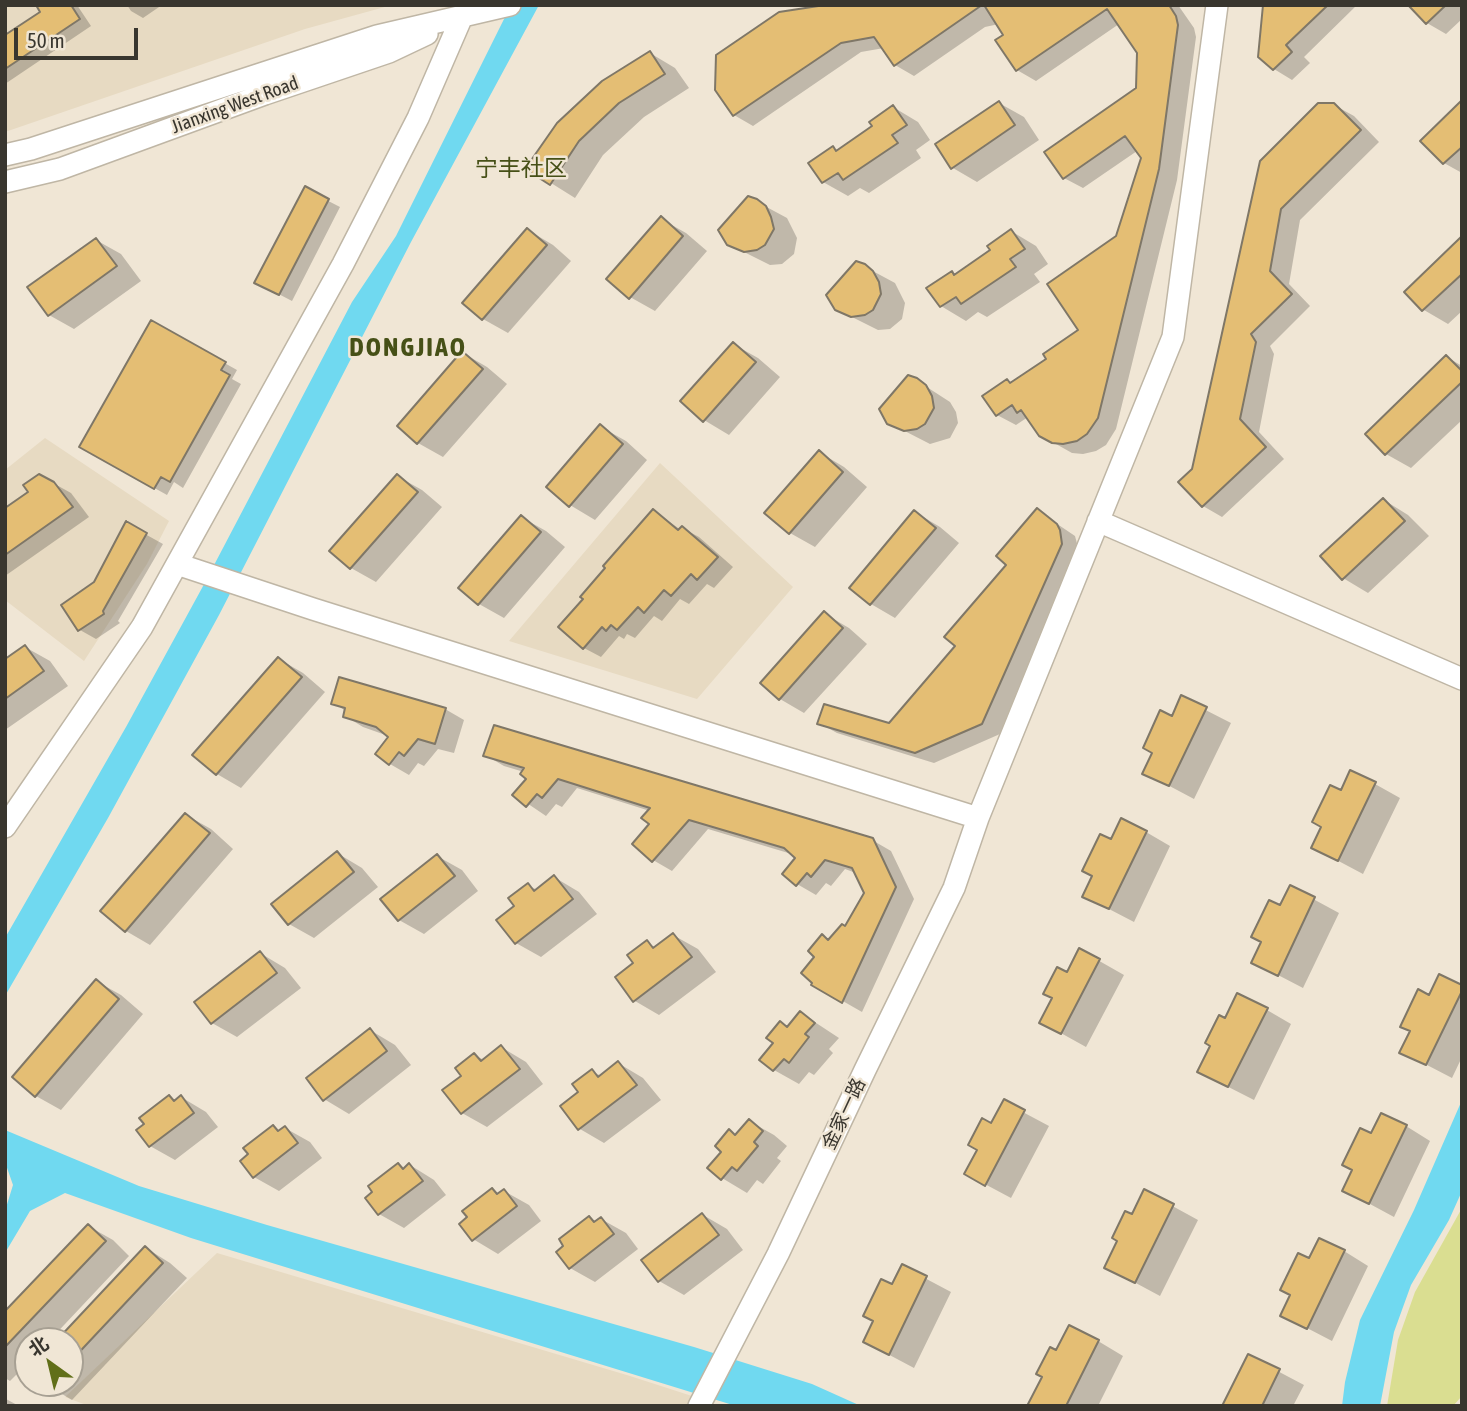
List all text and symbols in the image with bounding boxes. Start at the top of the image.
scale bar [18,14,142,58]
text: 50 m [27,28,65,52]
street label: Jianxing West Road [168,71,302,139]
district label: 宁丰社区 [475,155,567,183]
district label: DONGJIAO [350,332,466,364]
street label: 金家一路 [818,1075,870,1153]
north arrow [14,1327,84,1397]
text: 北 [24,1332,52,1361]

